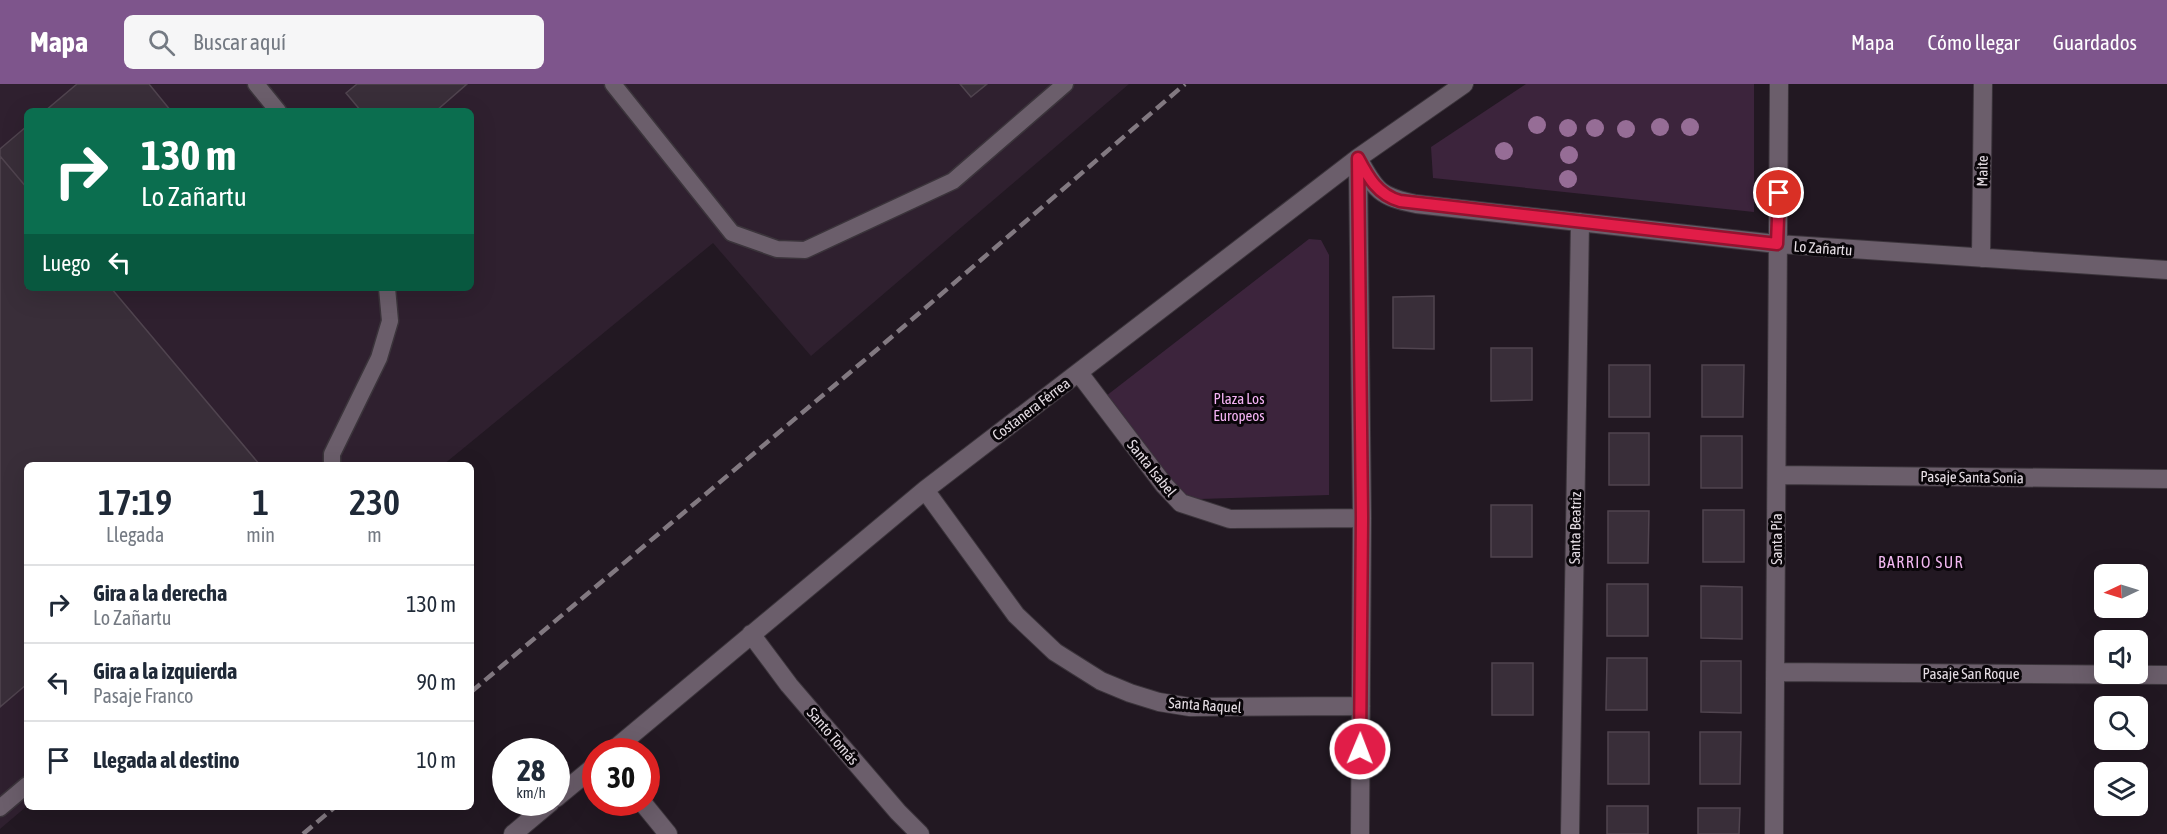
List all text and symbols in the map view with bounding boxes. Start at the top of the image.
search box [124,15,544,69]
text: Mapa [30,26,88,58]
icon: search [145,26,178,59]
text: Buscar aquí [193,29,286,55]
text: Mapa [1851,30,1895,54]
text: Cómo llegar [1928,30,2020,54]
text: Guardados [2053,30,2137,54]
text: 130 m [141,131,236,179]
icon: right [42,132,120,210]
street label: Maite [1973,155,1991,187]
pin [1753,167,1804,218]
icon: arrive [1762,176,1795,209]
text: Lo Zañartu [141,181,247,212]
street label: Lo Zañartu [1793,237,1853,259]
icon: left [103,246,136,279]
text: Luego [42,250,91,276]
street label: Costanera Férrea [989,374,1073,444]
park label: Plaza Los Europeos [1213,390,1265,424]
street label: Santa Isabel [1124,436,1180,500]
street label: Pasaje Santa Sonia [1920,468,2024,486]
text: 17:19 [98,481,172,523]
text: 1 [252,481,269,523]
text: 230 [349,481,400,523]
street label: Santa Beatriz [1566,491,1584,564]
street label: Santa Pía [1768,513,1785,565]
text: Llegada [106,523,164,546]
text: min [246,523,275,546]
text: m [367,523,382,546]
district label: BARRIO SUR [1878,553,1964,571]
north arrow [2094,564,2148,618]
map controls [2094,564,2148,816]
text: Gira a la derecha [93,580,227,606]
icon: right [42,588,75,621]
text: 130 m [406,591,456,617]
text: Lo Zañartu [93,606,171,629]
button: sound [2094,630,2148,684]
text: Gira a la izquierda [93,658,237,684]
street label: Pasaje San Roque [1923,665,2020,682]
icon: left [42,666,75,699]
text: 90 m [416,669,456,695]
text: Pasaje Franco [93,684,193,707]
street label: Santa Raquel [1168,694,1242,716]
button: search [2094,696,2148,750]
street label: Santo Tomás [804,704,862,768]
position arrow [1328,717,1392,781]
speed limit sign: 30 [582,738,660,816]
icon: arrive [42,744,75,777]
text: Llegada al destino [93,747,240,773]
text: 10 m [416,747,456,773]
text: 28 [517,753,545,787]
button: layers [2094,762,2148,816]
text: km/h [516,784,546,801]

